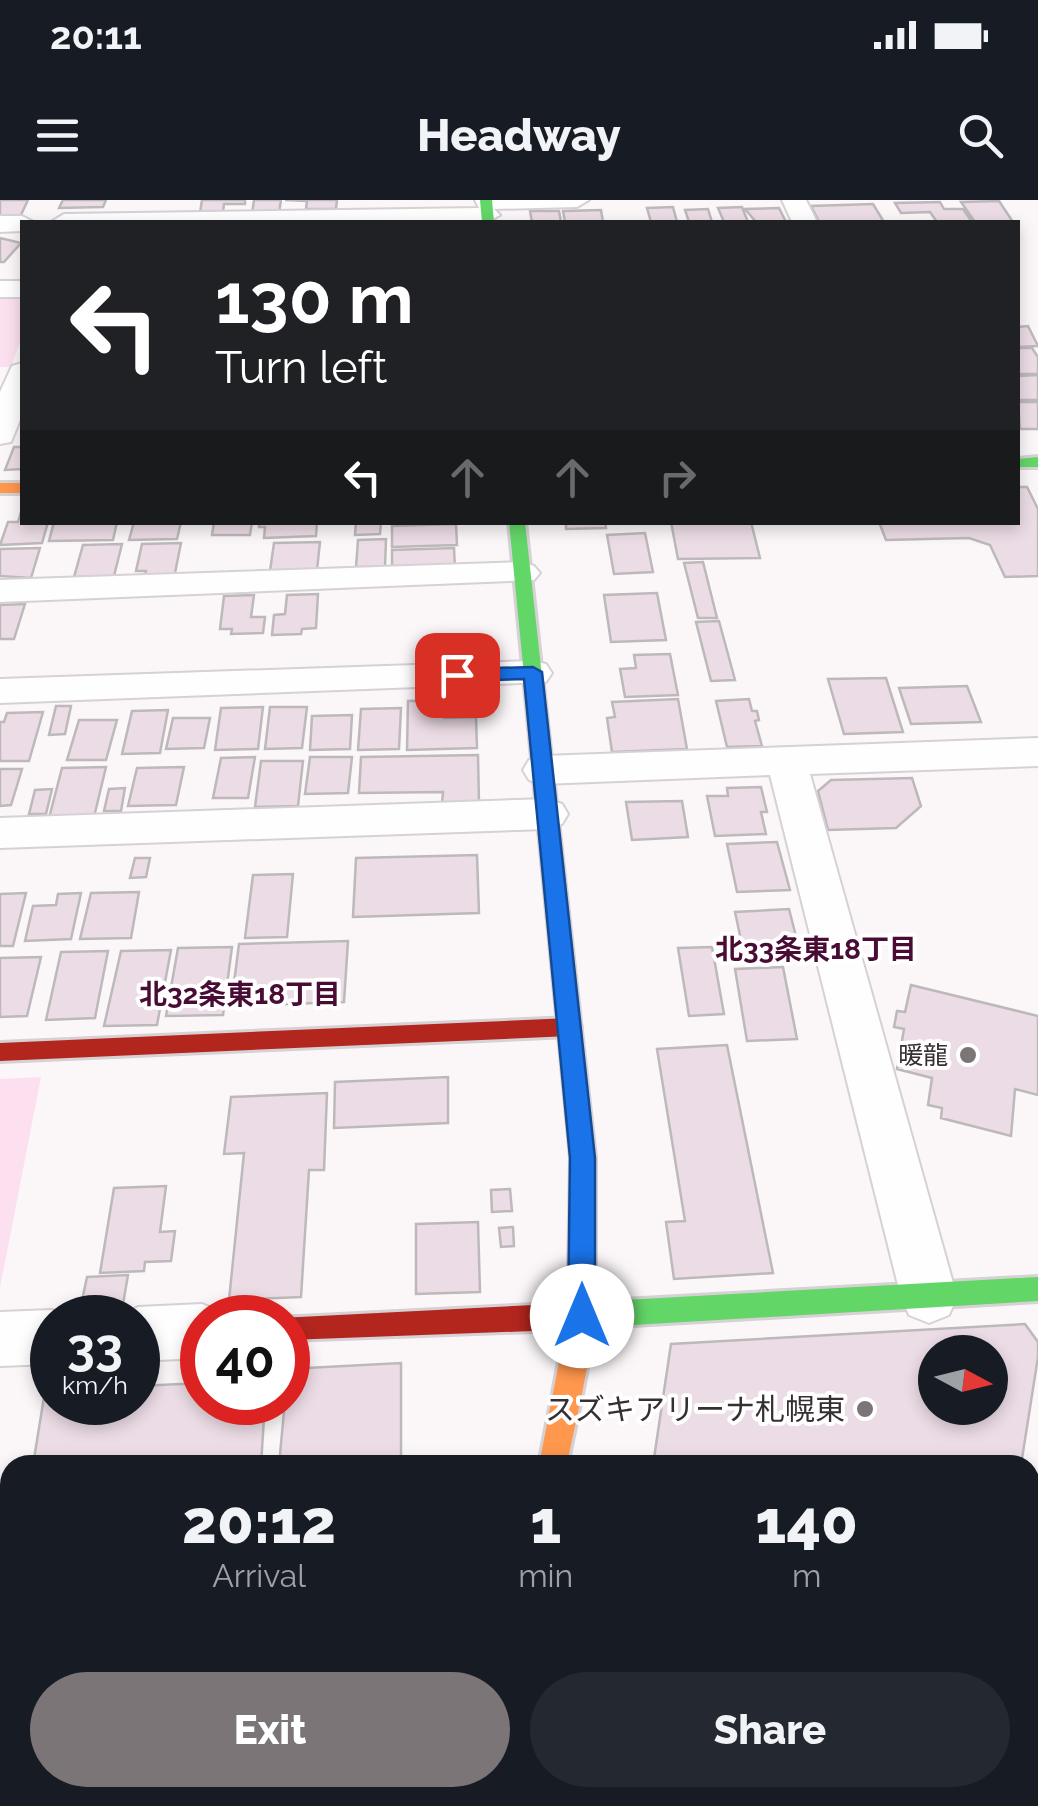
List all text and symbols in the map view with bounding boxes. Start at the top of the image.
text: 20:11 [50,13,142,58]
icon: menu [30,108,85,163]
icon: search [953,108,1008,163]
text: Headway [417,109,621,162]
text: 130 m [215,257,414,339]
icon: left [50,260,180,390]
text: Turn left [215,341,387,394]
icon: left [335,450,390,505]
icon: ahead [440,450,495,505]
icon: ahead [545,450,600,505]
icon: right [650,450,705,505]
pin [415,633,500,718]
icon: arrive [430,648,485,703]
district label: 北33条東18丁目 [715,933,917,966]
district label: 北32条東18丁目 [139,978,341,1011]
place label: 暖龍 [898,1040,948,1070]
marker: 暖龍 [957,1044,979,1066]
position arrow [530,1264,634,1368]
speed limit sign: 40 [180,1295,310,1425]
text: 33 [67,1318,123,1377]
north arrow [918,1335,1008,1425]
map controls [918,1335,1008,1425]
text: km/h [62,1370,128,1400]
place label: スズキアリーナ札幌東 [545,1392,845,1427]
marker: スズキアリーナ札幌東 [854,1398,876,1420]
text: 20:12 [182,1487,336,1557]
text: 1 [530,1487,561,1557]
text: 140 [755,1487,858,1557]
text: Arrival [212,1557,306,1594]
text: min [518,1557,573,1594]
text: m [792,1557,821,1594]
button: Exit [30,1672,510,1787]
button: Share [530,1672,1010,1787]

